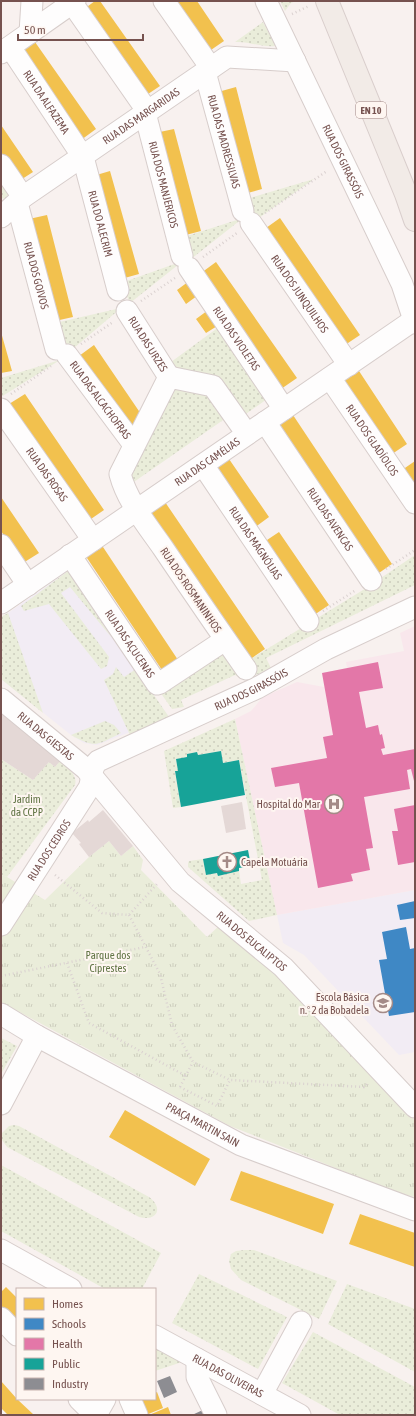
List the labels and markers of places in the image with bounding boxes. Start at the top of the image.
hospital icon: Hospital do Mar [323,793,345,815]
place label: Hospital do Mar [256,798,321,810]
church icon: Capela Motuária [216,851,238,873]
place label: Capela Motuária [241,856,308,868]
place label: Escola Básica n.º 2 da Bobadela [300,991,369,1016]
school or university icon: Escola Básica n.º 2 da Bobadela [372,992,394,1014]

